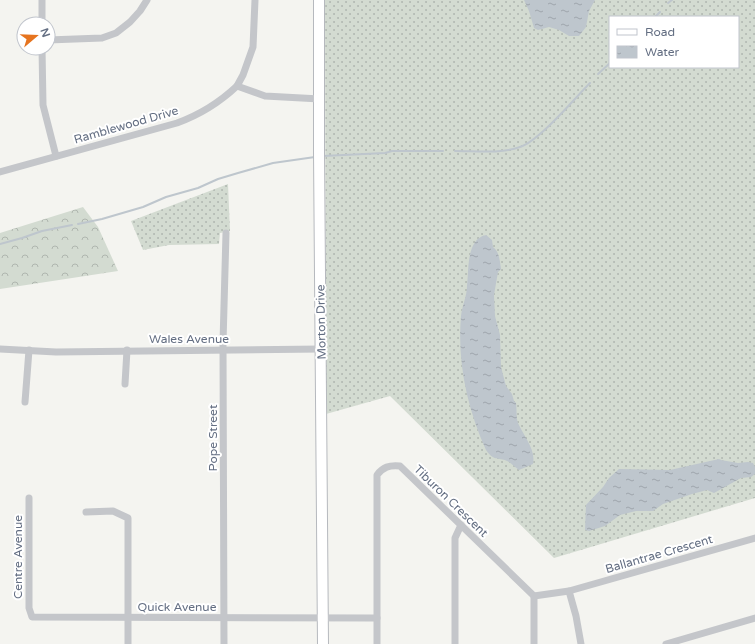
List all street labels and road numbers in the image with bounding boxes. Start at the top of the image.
street label: Ramblewood Drive [72,103,180,147]
street label: Morton Drive [313,284,329,360]
street label: Wales Avenue [149,332,229,346]
street label: Pope Street [206,404,220,471]
street label: Tiburon Crescent [411,462,491,540]
street label: Centre Avenue [11,515,25,599]
street label: Ballantrae Crescent [604,532,715,576]
street label: Quick Avenue [138,600,217,614]

